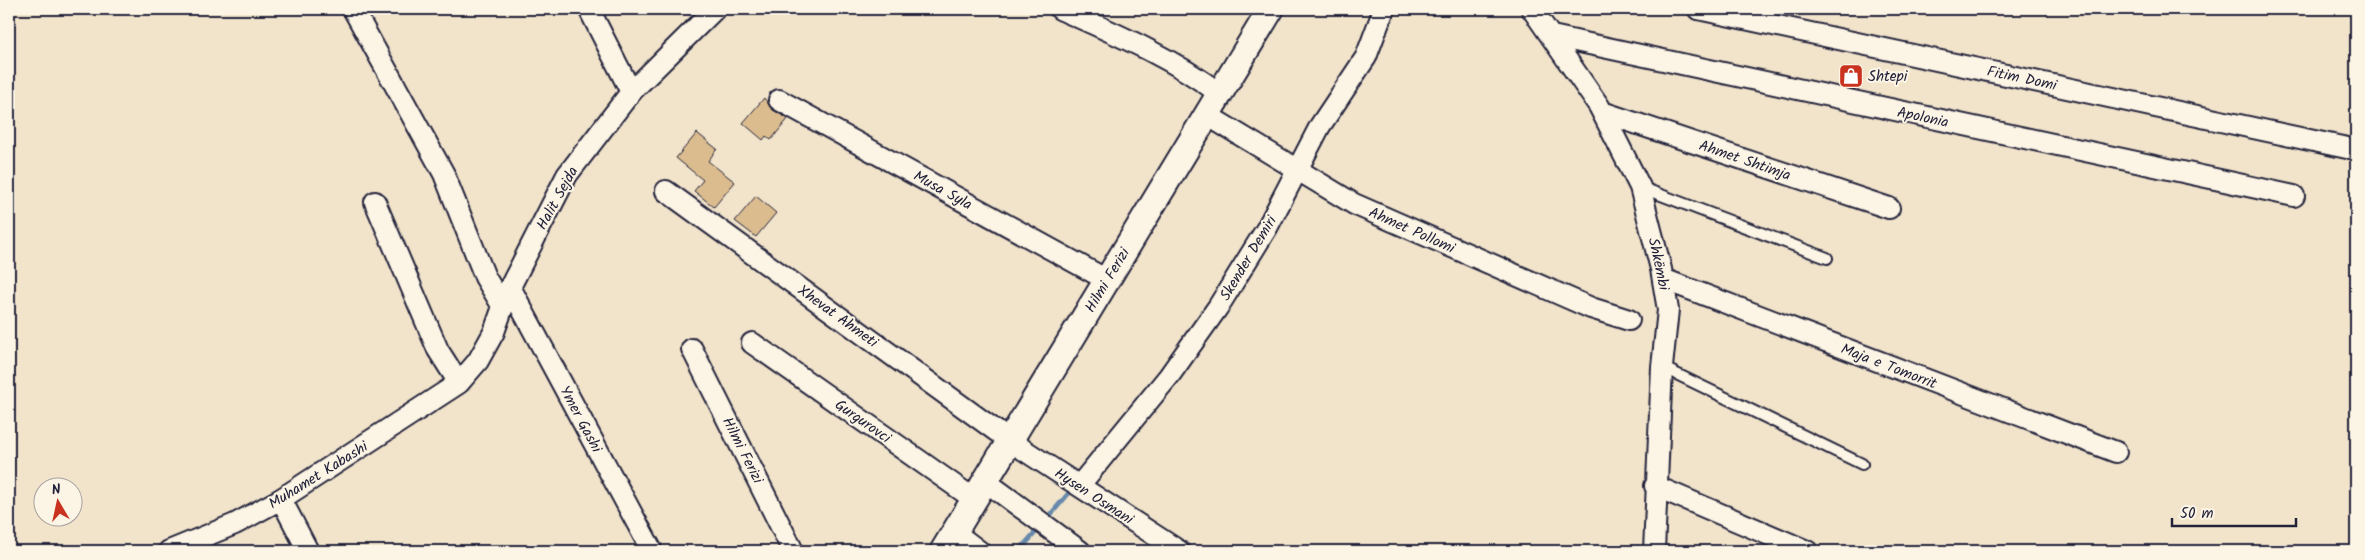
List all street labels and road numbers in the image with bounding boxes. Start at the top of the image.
street label: Fitim Domi [1985,60,2060,98]
street label: Apolonia [1895,101,1951,135]
street label: Ahmet Shtimja [1695,134,1794,188]
street label: Halit Sejda [531,162,585,235]
street label: Musa Syla [909,165,976,217]
street label: Ahmet Pollomi [1365,201,1460,261]
street label: Skender Demiri [1214,210,1284,306]
street label: Shkëmbi [1641,236,1676,294]
street label: Hilmi Ferizi [1079,242,1137,318]
street label: Xhevat Ahmeti [792,279,884,355]
street label: Maja e Tomorrit [1837,338,1940,396]
street label: Ymer Gashi [553,382,608,458]
street label: Gurgurovci [829,394,897,451]
street label: Hilmi Ferizi [715,413,770,489]
street label: Muhamet Kabashi [264,435,374,516]
street label: Hysen Osmani [1049,462,1139,532]

